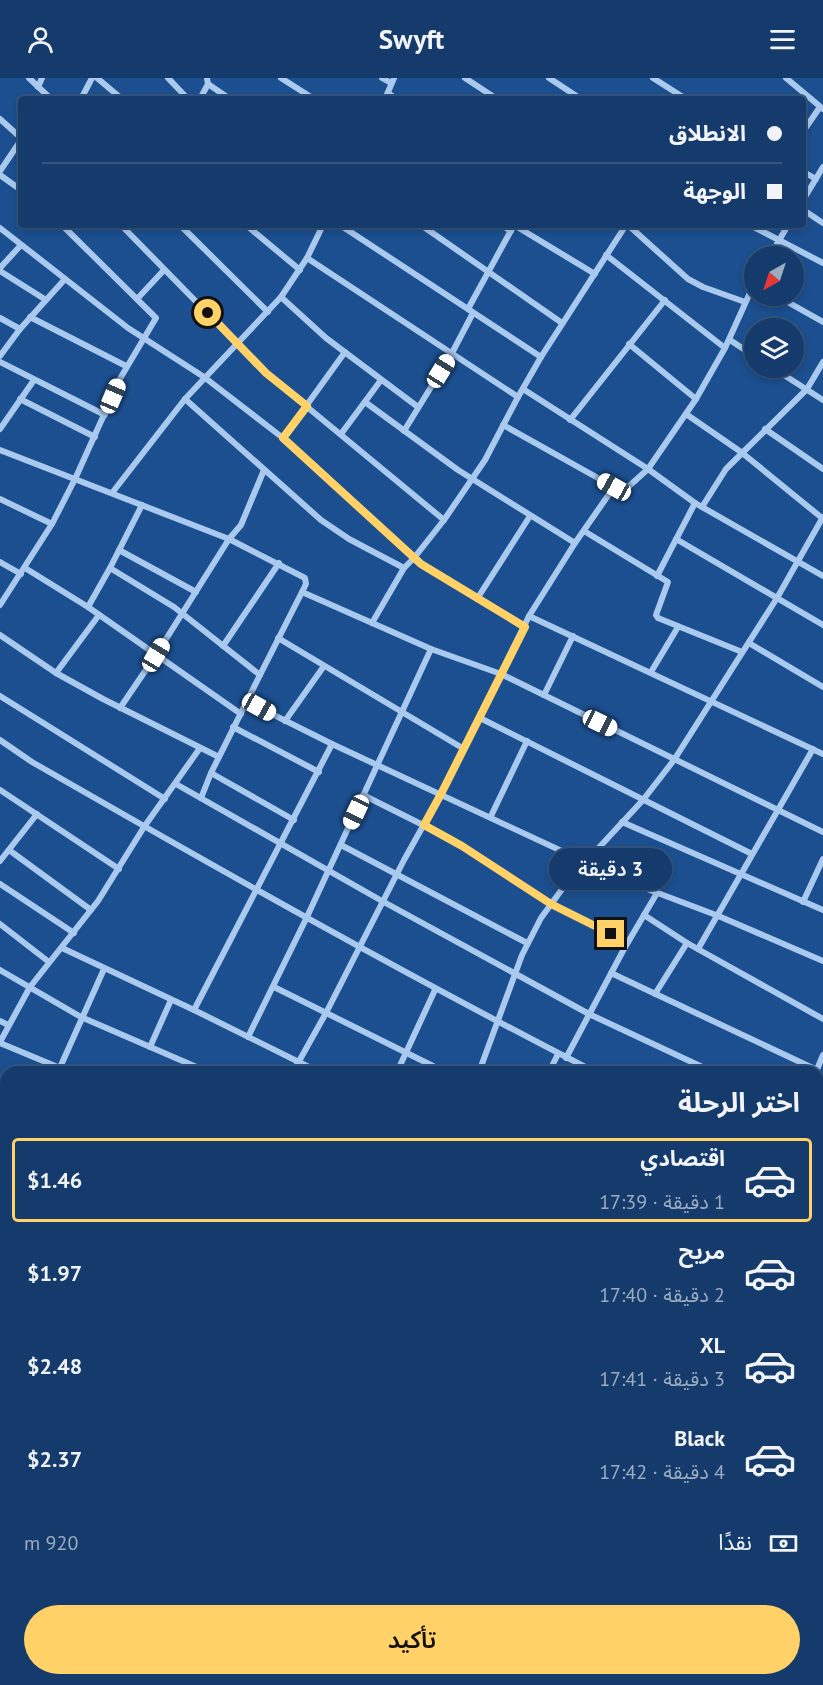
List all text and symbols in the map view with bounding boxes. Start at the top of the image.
text: Swyft [379,22,444,56]
icon: person [24,23,57,56]
icon: menu [766,23,799,56]
text: الانطلاق [669,119,746,147]
text: الوجهة [683,177,746,205]
north arrow [744,246,804,306]
map controls [744,246,804,378]
route start [194,299,221,326]
button: layers [744,318,804,378]
car [424,351,458,391]
car [98,376,128,416]
car [594,470,634,504]
car [139,635,173,675]
car [239,690,279,724]
car [580,707,620,739]
car [340,792,372,832]
callout: 3 دقيقة [550,847,672,889]
text: 3 دقيقة [578,856,643,882]
route end [597,920,624,947]
text: اختر الرحلة [678,1085,800,1119]
text: اقتصادي [640,1144,725,1172]
icon: car [743,1153,797,1207]
text: $1.46 [27,1166,82,1194]
text: 1 دقيقة · 17:39 [599,1189,725,1215]
text: مريح [679,1237,725,1265]
icon: car [743,1246,797,1300]
text: $1.97 [27,1259,82,1287]
text: 2 دقيقة · 17:40 [599,1282,725,1308]
text: XL [700,1331,725,1359]
icon: car [743,1339,797,1393]
text: $2.48 [27,1352,82,1380]
text: 3 دقيقة · 17:41 [599,1366,725,1392]
text: Black [674,1424,725,1452]
icon: car [743,1432,797,1486]
text: $2.37 [27,1445,82,1473]
text: 4 دقيقة · 17:42 [599,1459,725,1485]
icon: cash [767,1527,800,1560]
text: نقدًا [718,1528,752,1556]
text: 920 m [24,1530,78,1556]
button: تأكيد [24,1605,800,1674]

